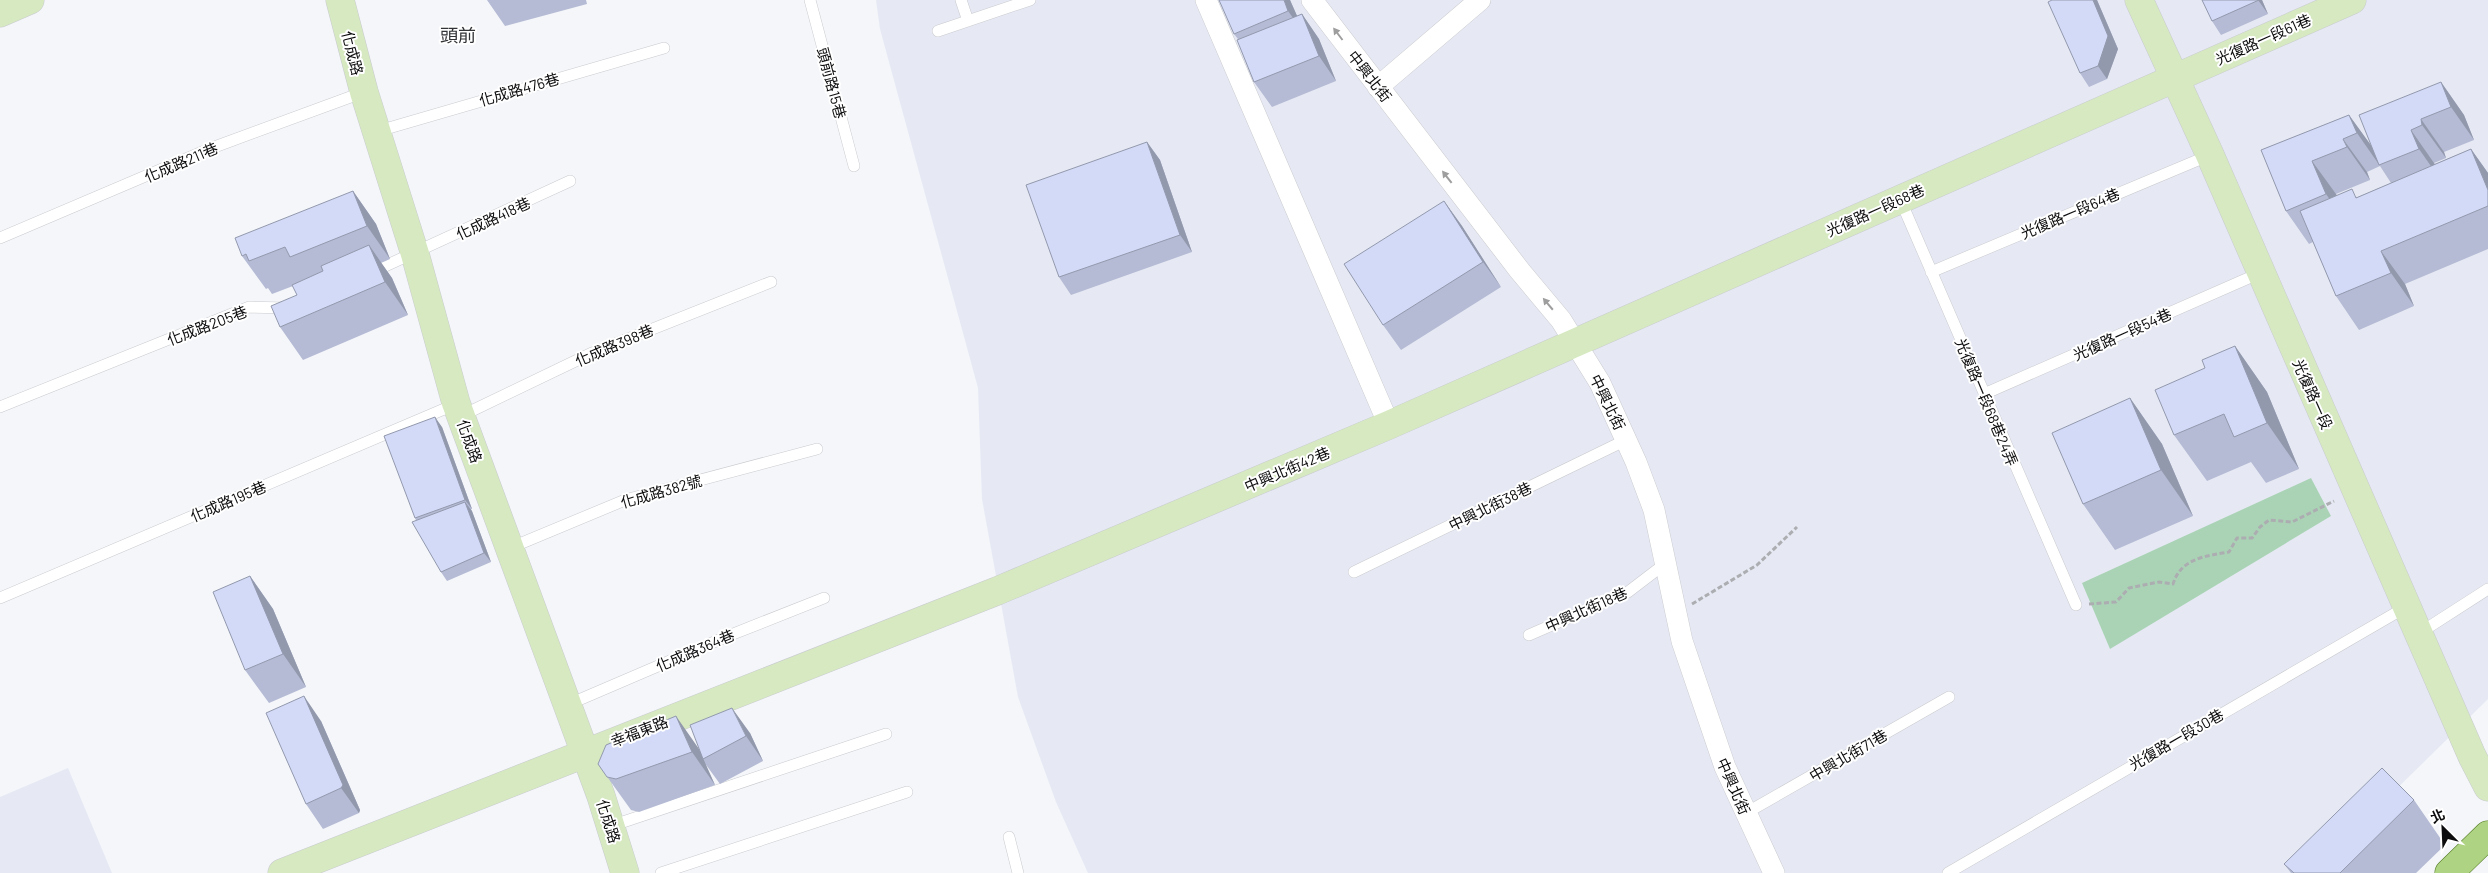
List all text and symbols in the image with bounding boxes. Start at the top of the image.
street label: 光復路一段61巷 [2212,10,2314,68]
district label: 頭前 [440,24,476,46]
one-way arrow [1332,28,1343,41]
street label: 化成路 [339,29,367,77]
street label: 頭前路15巷 [814,45,850,121]
street label: 中興北街 [1344,47,1396,105]
street label: 化成路476巷 [477,69,561,109]
street label: 化成路211巷 [141,138,221,186]
one-way arrow [1442,171,1453,184]
street label: 光復路一段68巷 [1823,180,1927,240]
street label: 光復路一段64巷 [2018,184,2122,242]
street label: 化成路418巷 [453,193,533,243]
one-way arrow [1542,299,1554,311]
street label: 化成路205巷 [164,302,250,348]
street label: 光復路一段54巷 [2070,304,2174,364]
street label: 化成路398巷 [572,320,656,370]
street label: 光復路一段68巷24弄 [1952,335,2022,469]
street label: 光復路一段 [2290,356,2336,432]
street label: 中興北街 [1587,371,1629,433]
street label: 化成路 [454,417,486,465]
street label: 中興北街42巷 [1241,443,1333,495]
street label: 化成路382號 [618,471,704,511]
street label: 化成路195巷 [187,477,269,525]
street label: 中興北街38巷 [1445,478,1535,534]
street label: 中興北街18巷 [1542,583,1630,635]
street label: 化成路364巷 [653,625,737,675]
street label: 光復路一段30巷 [2126,705,2226,773]
street label: 幸福東路 [608,712,670,750]
street label: 中興北街71巷 [1806,725,1890,785]
street label: 中興北街 [1714,755,1754,817]
street label: 化成路 [593,797,625,845]
north arrow [2418,803,2468,853]
text: 北 [2428,805,2447,826]

